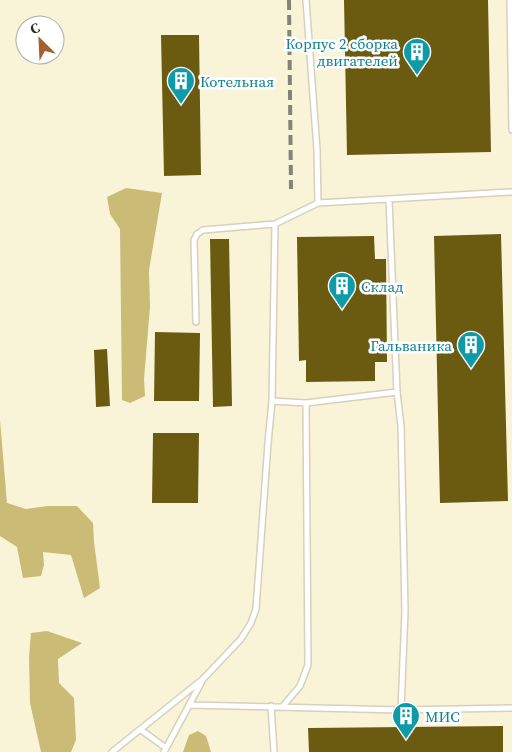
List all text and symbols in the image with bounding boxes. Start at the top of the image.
north arrow [15,15,65,65]
text: С [27,17,43,39]
place label: Корпус 2 сборка двигателей [286,33,398,71]
building icon: Корпус 2 сборка двигателей [402,37,432,76]
building icon: Котельная [166,66,196,105]
place label: Котельная [200,71,274,92]
building icon: Склад [327,271,357,310]
place label: Склад [361,276,404,297]
building icon: Гальваника [456,330,486,369]
place label: Гальваника [370,335,452,356]
building icon: МИС [391,701,421,740]
place label: МИС [425,706,460,727]

